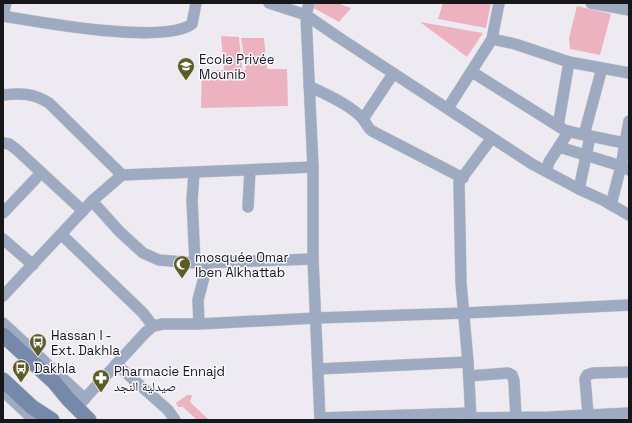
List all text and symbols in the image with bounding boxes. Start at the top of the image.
place label: Ecole Privée Mounib [199,51,274,83]
school or university icon: Ecole Privée Mounib [176,56,196,81]
place label: mosquée Omar Iben Alkhattab [195,249,288,281]
mosque icon: mosquée Omar Iben Alkhattab [172,254,192,279]
place label: Hassan I - Ext. Dakhla [51,327,120,359]
bus stop icon: Hassan I - Ext. Dakhla [28,332,48,357]
bus stop icon: Dakhla [11,358,31,383]
place label: Dakhla [34,360,76,377]
place label: Pharmacie Ennajd صيدلية النجد [114,363,225,395]
pharmacy icon: Pharmacie Ennajd صيدلية النجد [91,368,111,393]

